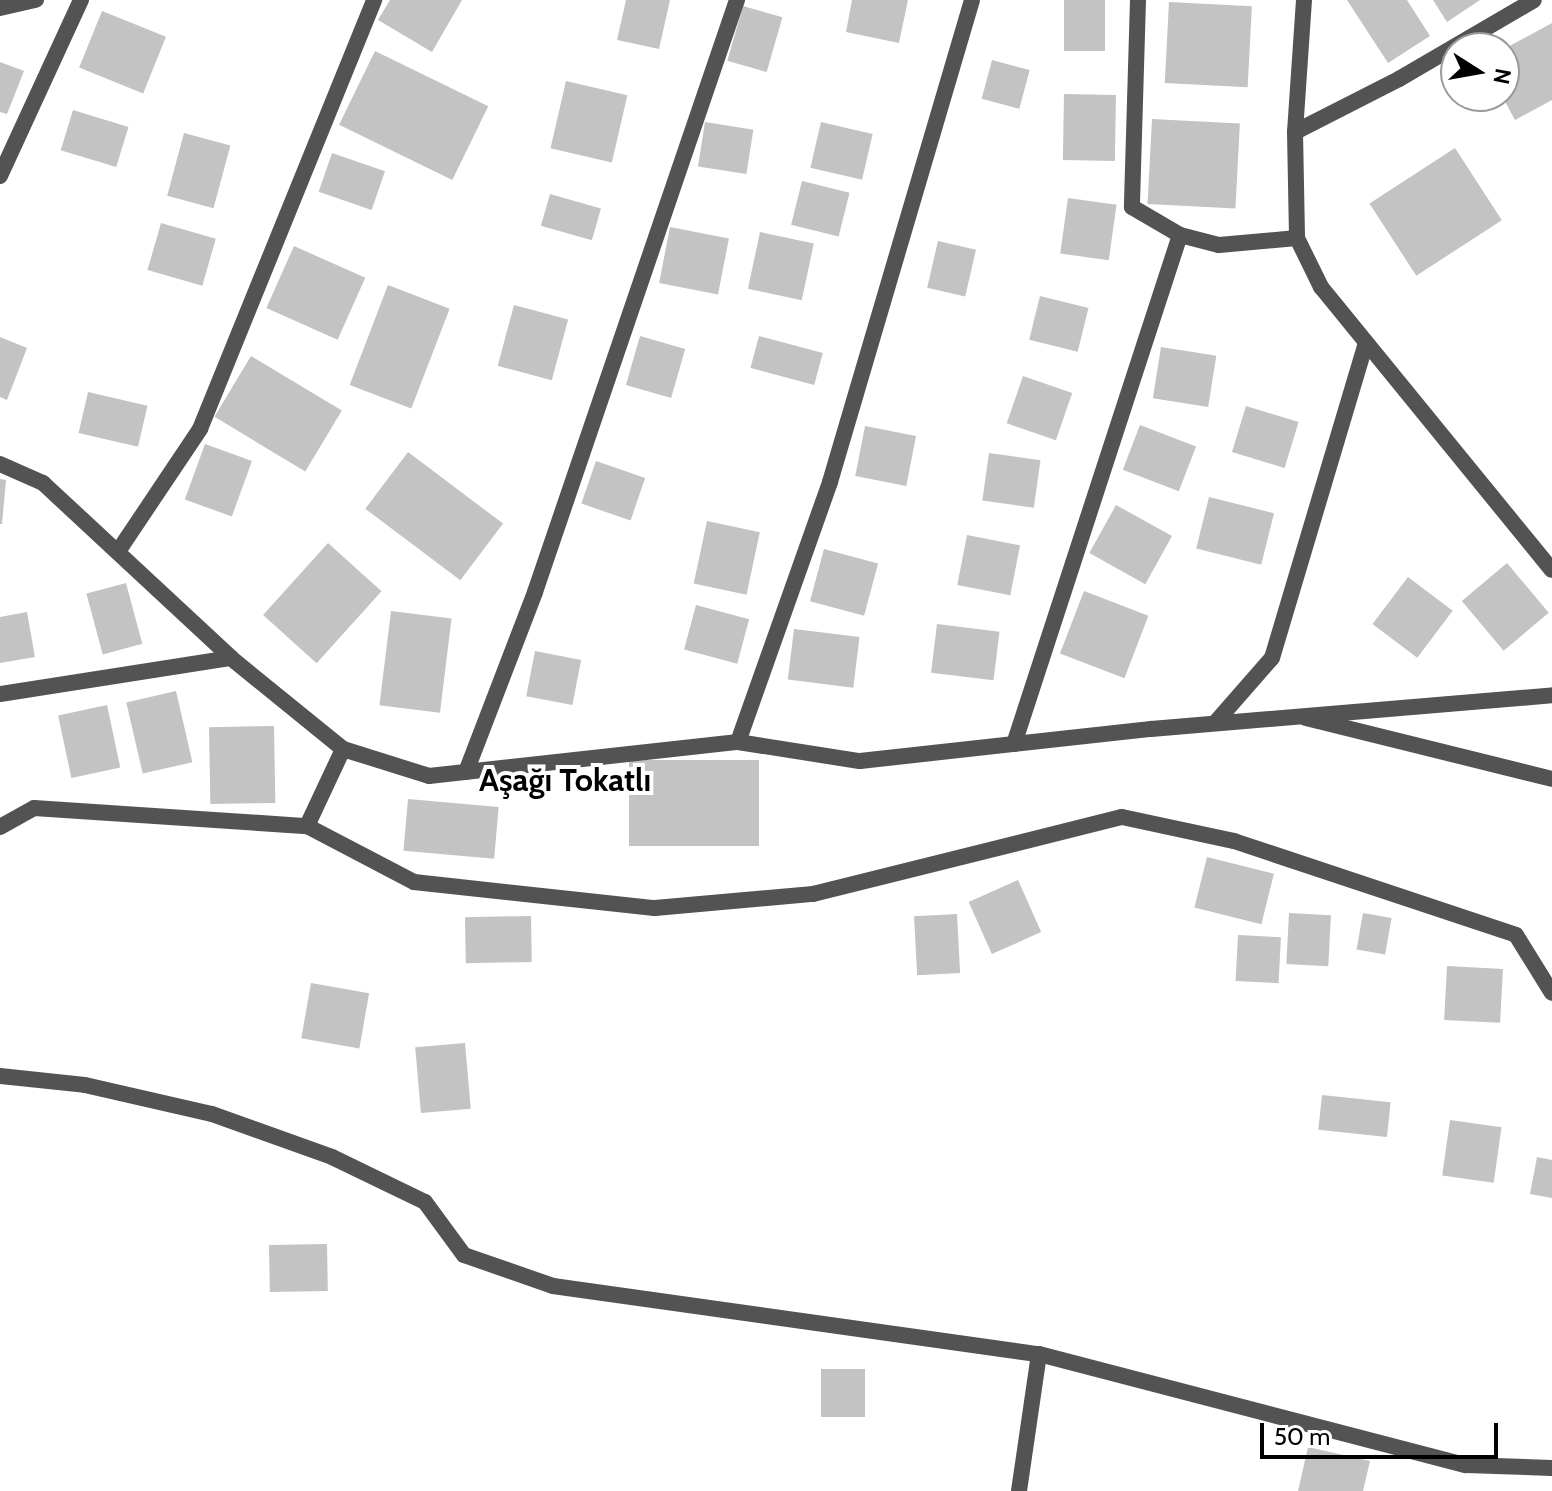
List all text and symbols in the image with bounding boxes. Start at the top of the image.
north arrow [1440,32,1520,112]
text: N [1487,66,1517,87]
district label: Aşağı Tokatlı [479,761,651,799]
scale bar [1264,1407,1502,1457]
text: 50 m [1274,1422,1330,1451]

